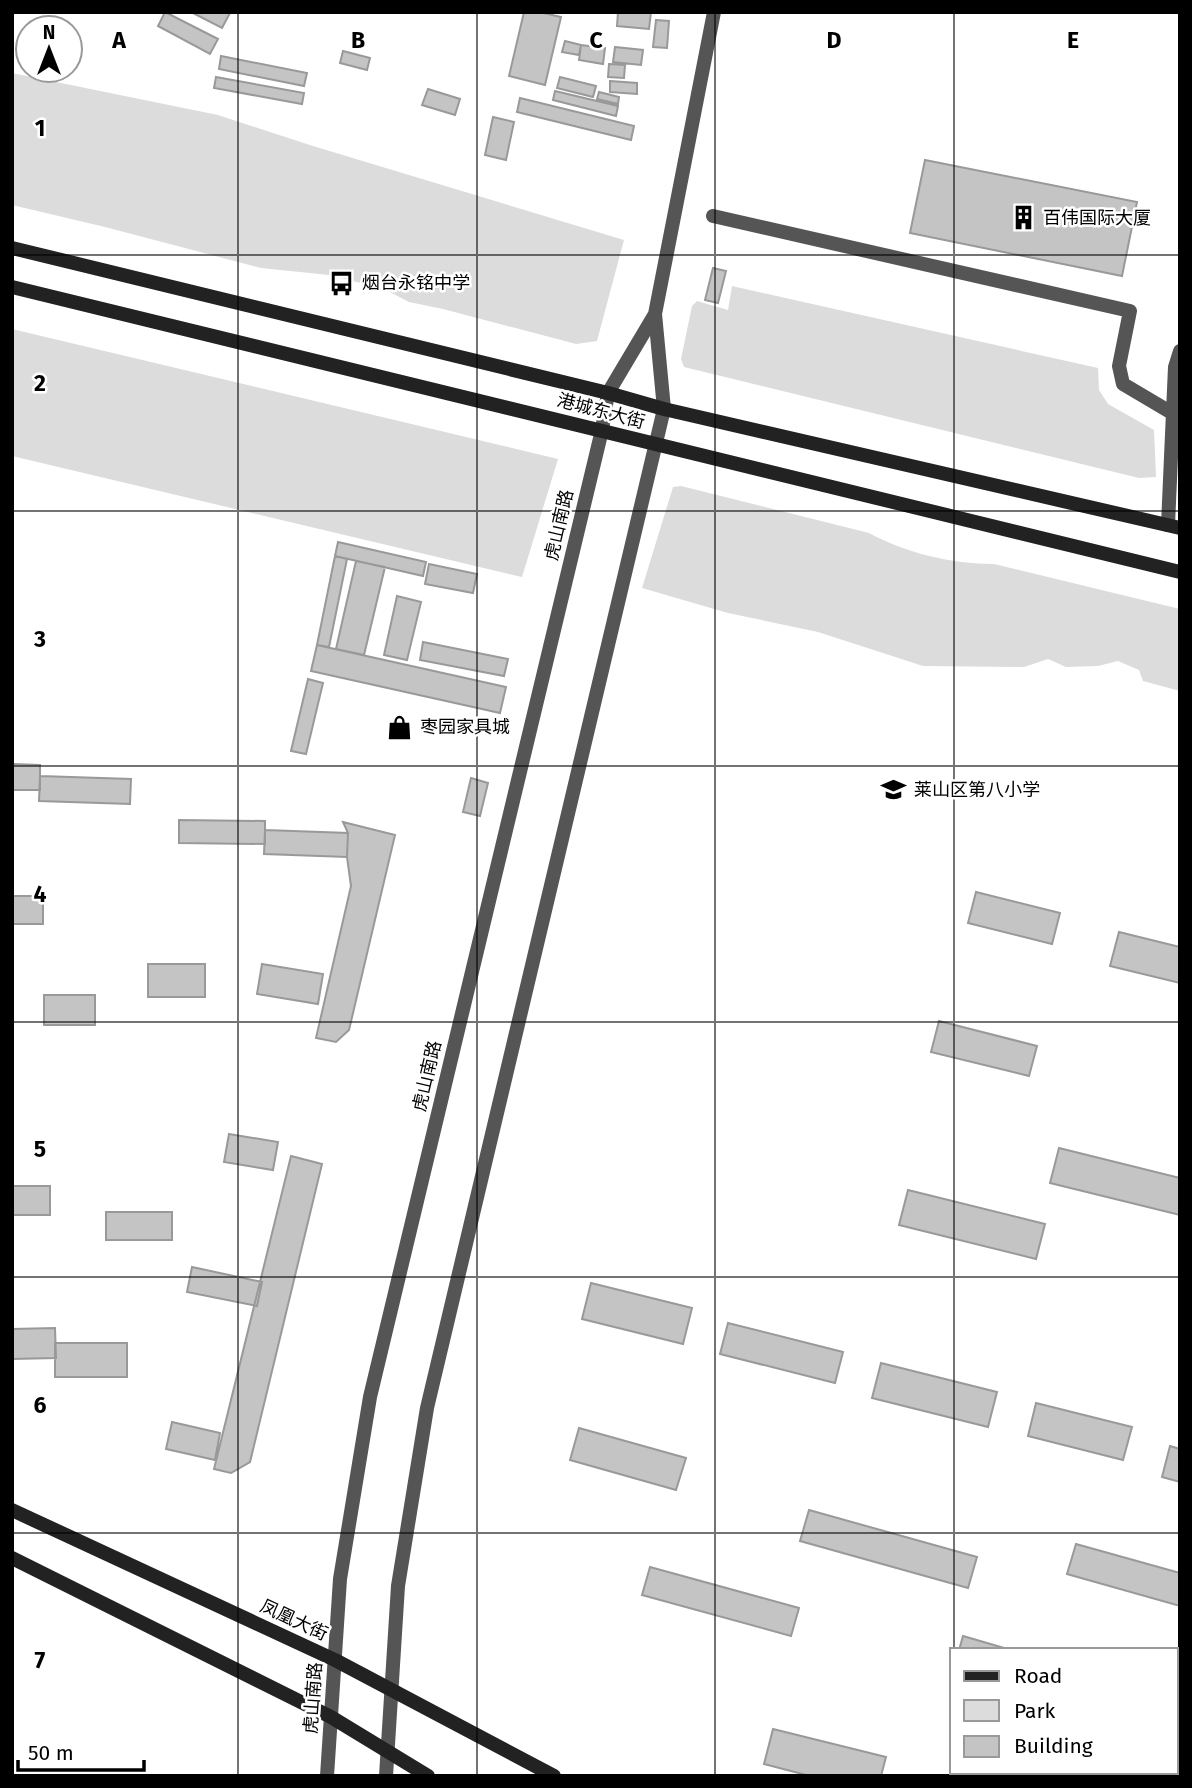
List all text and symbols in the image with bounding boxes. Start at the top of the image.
north arrow [14,14,84,84]
text: N [43,21,55,44]
text: A [111,26,126,54]
text: B [351,26,365,54]
text: C [589,26,603,54]
text: D [827,26,842,54]
text: E [1067,26,1079,54]
text: 1 [35,114,45,142]
building icon: 百伟国际大厦 [1009,204,1037,232]
place label: 百伟国际大厦 [1043,207,1151,229]
bus stop icon: 烟台永铭中学 [328,269,356,297]
place label: 烟台永铭中学 [362,272,470,294]
text: 2 [34,369,46,397]
street label: 港城东大街 [555,389,647,433]
street label: 虎山南路 [540,487,578,563]
text: 3 [33,625,46,653]
shop icon: 枣园家具城 [386,713,414,741]
place label: 枣园家具城 [420,716,510,738]
school or university icon: 莱山区第八小学 [880,776,908,804]
place label: 莱山区第八小学 [914,779,1040,801]
text: 4 [34,880,47,908]
street label: 虎山南路 [408,1038,446,1114]
text: 5 [34,1135,46,1163]
text: 6 [34,1391,47,1419]
street label: 凤凰大街 [257,1595,331,1645]
text: 7 [35,1646,46,1674]
legend [950,1648,1178,1774]
street label: 虎山南路 [300,1661,326,1735]
text: Road [1014,1663,1062,1689]
text: Park [1014,1698,1056,1724]
scale bar [18,1728,144,1772]
text: Building [1014,1733,1093,1759]
text: 50 m [28,1740,74,1766]

